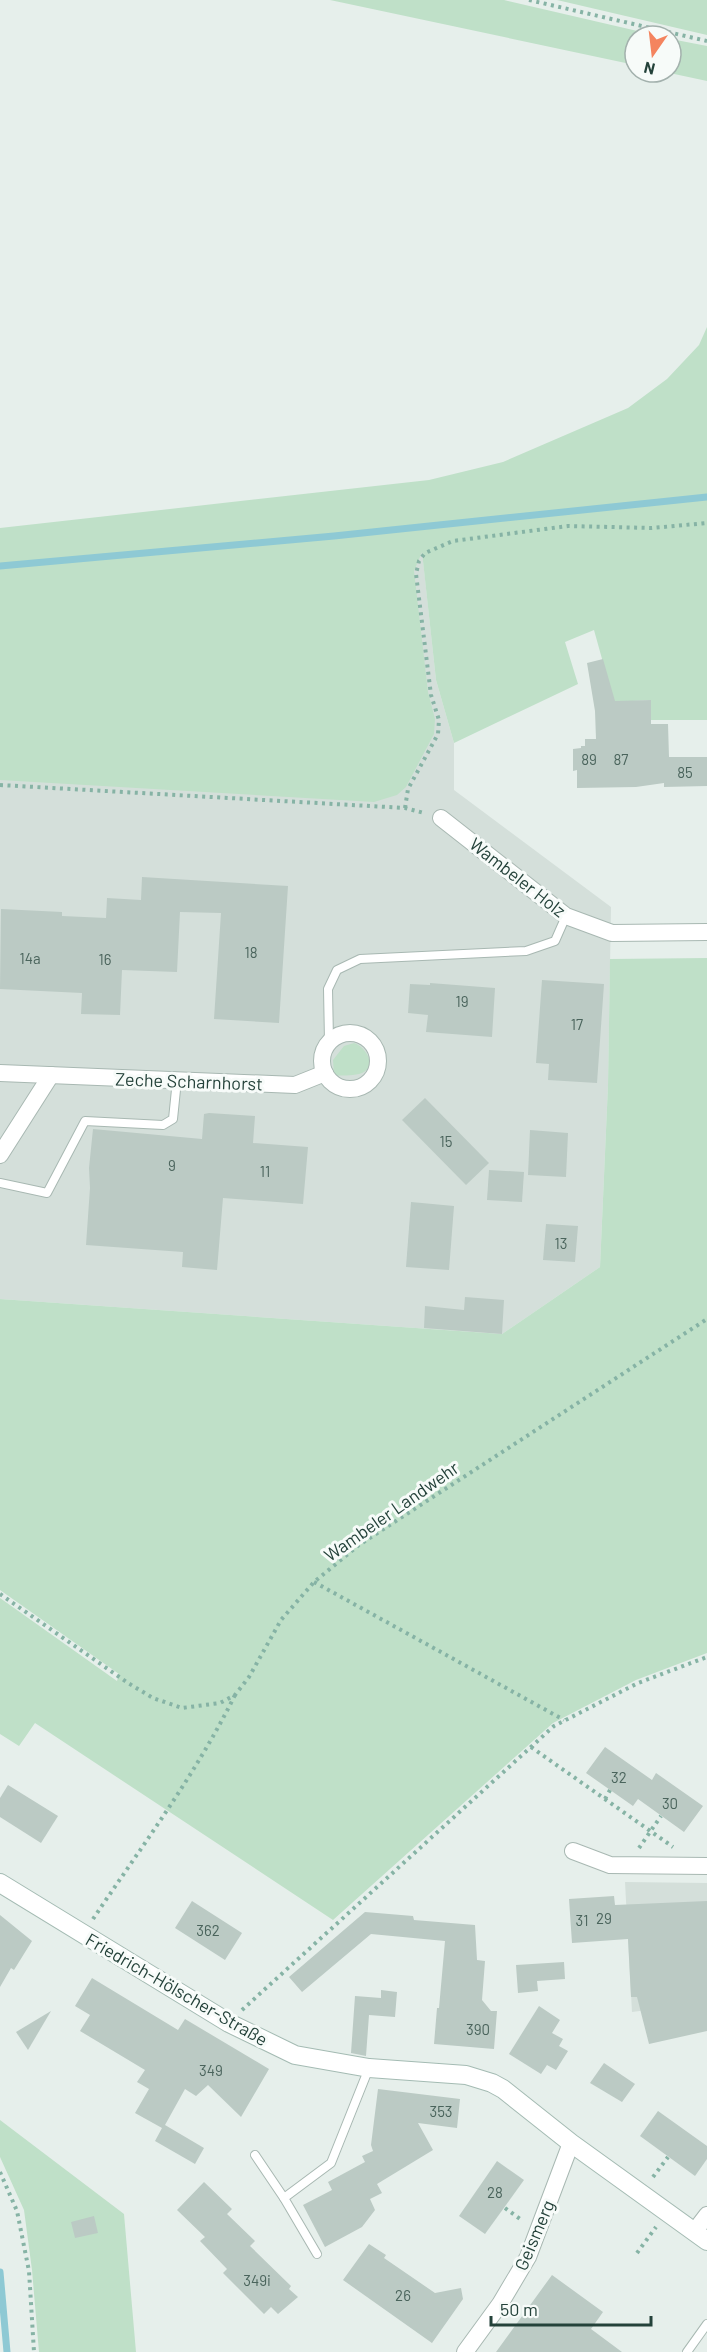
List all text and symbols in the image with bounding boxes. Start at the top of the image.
north arrow [623,24,683,84]
text: N [642,59,657,80]
house number: 89 [581,750,597,768]
house number: 87 [614,750,628,768]
house number: 85 [677,763,693,781]
street label: Wambeler Holz [466,833,570,921]
house number: 18 [244,943,258,961]
house number: 14a [19,949,41,967]
house number: 16 [99,950,111,968]
house number: 19 [455,992,469,1010]
house number: 17 [571,1015,583,1033]
street label: Zeche Scharnhorst [115,1067,263,1095]
house number: 15 [440,1132,452,1150]
house number: 9 [168,1156,176,1174]
house number: 11 [260,1162,270,1180]
house number: 13 [555,1234,567,1252]
street label: Wambeler Landwehr [319,1456,463,1566]
house number: 32 [611,1768,627,1786]
house number: 30 [662,1794,678,1812]
house number: 29 [596,1909,612,1927]
house number: 31 [576,1911,588,1929]
house number: 362 [196,1921,220,1939]
street label: Friedrich-Hölscher-Straße [82,1928,272,2050]
house number: 390 [466,2020,490,2038]
house number: 349 [199,2061,223,2079]
house number: 353 [429,2102,453,2120]
house number: 28 [487,2183,503,2201]
street label: Geismerg [509,2197,559,2273]
house number: 349i [243,2271,271,2289]
house number: 26 [395,2286,411,2304]
scale bar [491,2289,652,2327]
text: 50 m [500,2298,538,2320]

